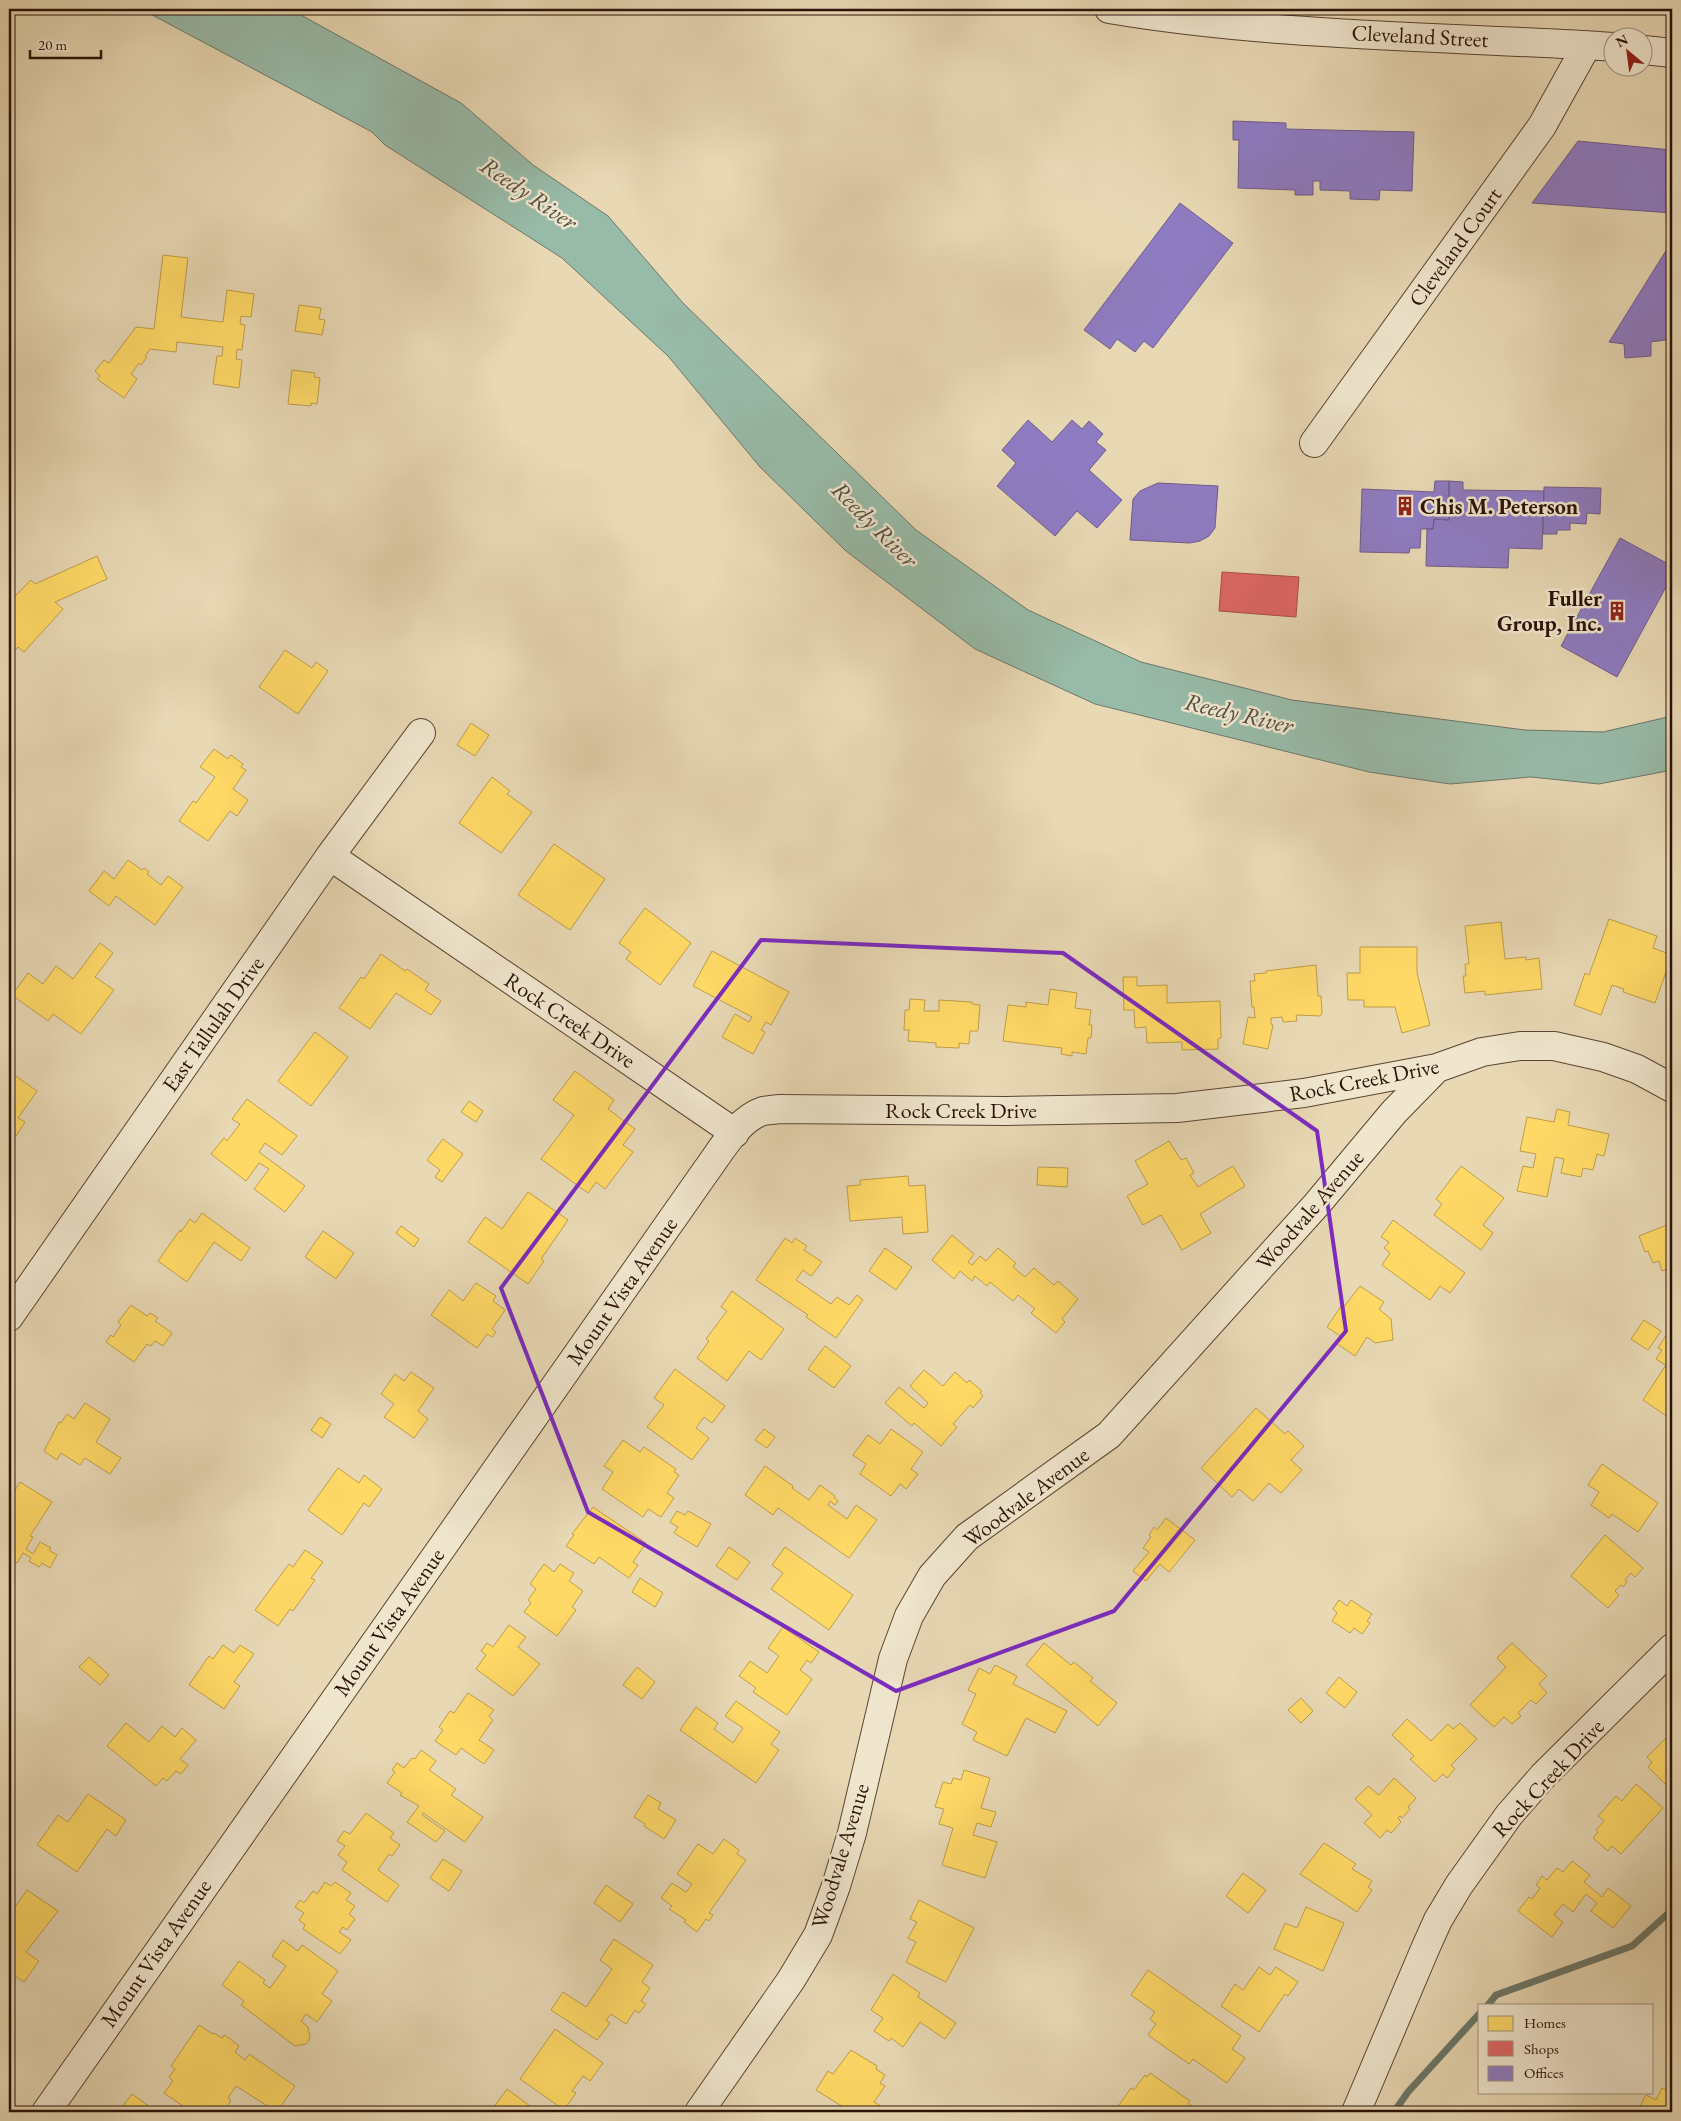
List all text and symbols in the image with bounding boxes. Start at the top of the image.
street label: Cleveland Street [1351,18,1489,54]
scale bar [30,28,101,60]
north arrow [1604,28,1654,78]
text: N [1612,30,1632,51]
text: 20 m [38,35,67,54]
water label: Reedy River [475,149,585,238]
street label: Cleveland Court [1402,181,1508,312]
water label: Reedy River [825,474,926,575]
place label: Chis M. Peterson [1420,492,1579,521]
building icon: Chis M. Peterson [1394,495,1416,517]
place label: Fuller Group, Inc. [1497,584,1603,638]
building icon: Fuller Group, Inc. [1606,600,1628,622]
water label: Reedy River [1182,685,1298,741]
street label: East Tallulah Drive [155,950,271,1098]
street label: Rock Creek Drive [499,966,641,1075]
street label: Rock Creek Drive [1287,1051,1442,1109]
street label: Rock Creek Drive [885,1096,1037,1125]
street label: Woodvale Avenue [1250,1143,1371,1276]
street label: Mount Vista Avenue [560,1211,684,1371]
street label: Woodvale Avenue [957,1440,1095,1554]
street label: Mount Vista Avenue [327,1542,451,1702]
street label: Rock Creek Drive [1486,1712,1611,1843]
street label: Woodvale Avenue [804,1779,876,1932]
street label: Mount Vista Avenue [94,1873,218,2033]
legend [1478,2004,1654,2094]
text: Homes [1524,2013,1566,2032]
text: Shops [1524,2039,1559,2058]
text: Offices [1524,2063,1564,2082]

